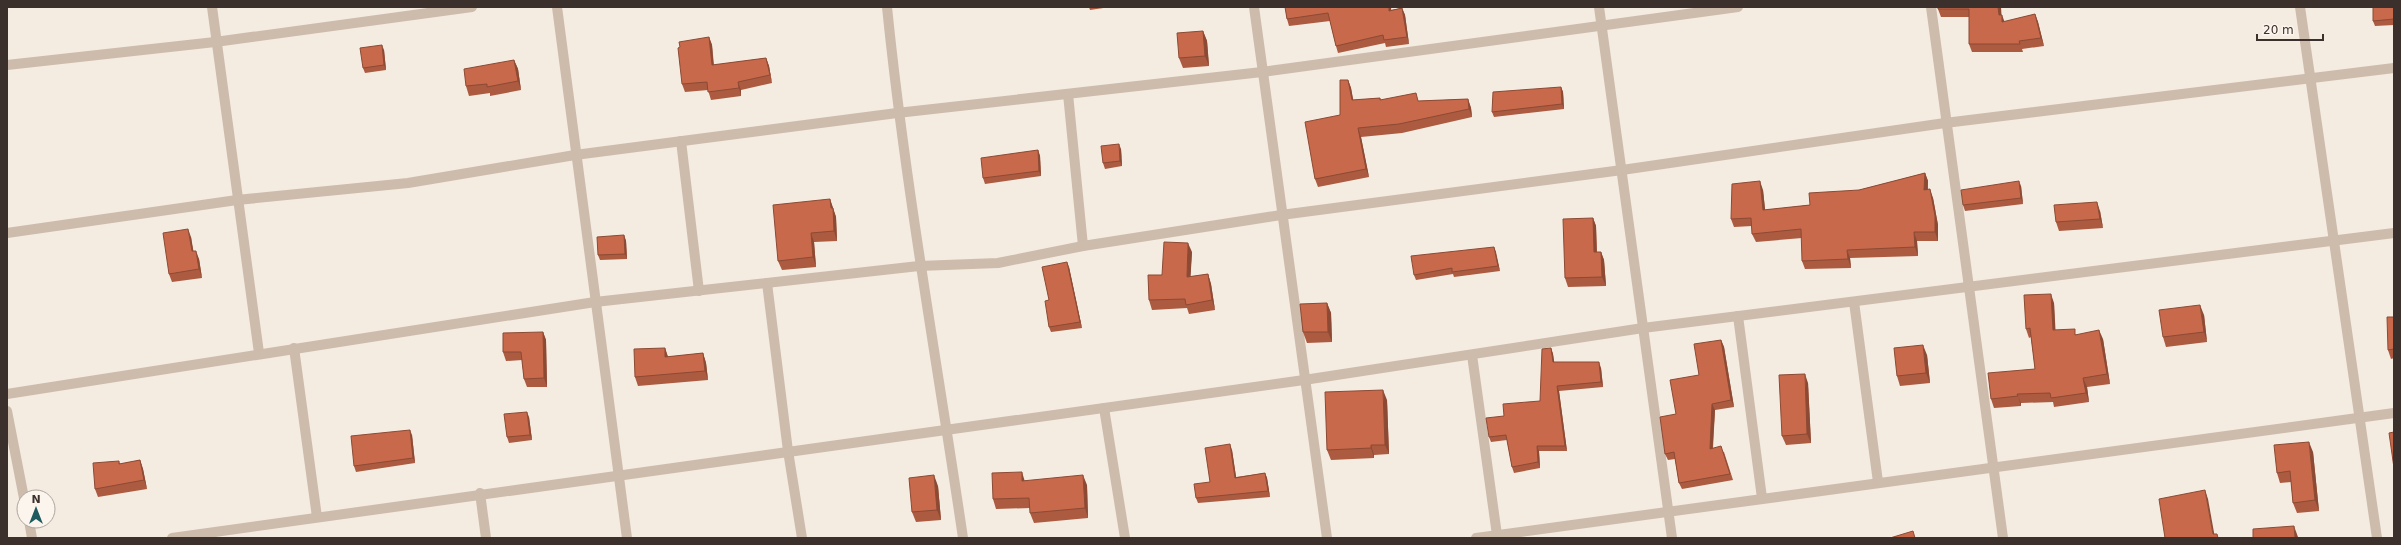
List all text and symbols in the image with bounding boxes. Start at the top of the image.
scale bar [2257,16,2323,42]
text: 20 m [2263,23,2294,37]
north arrow [16,489,56,529]
text: N [31,493,41,506]

